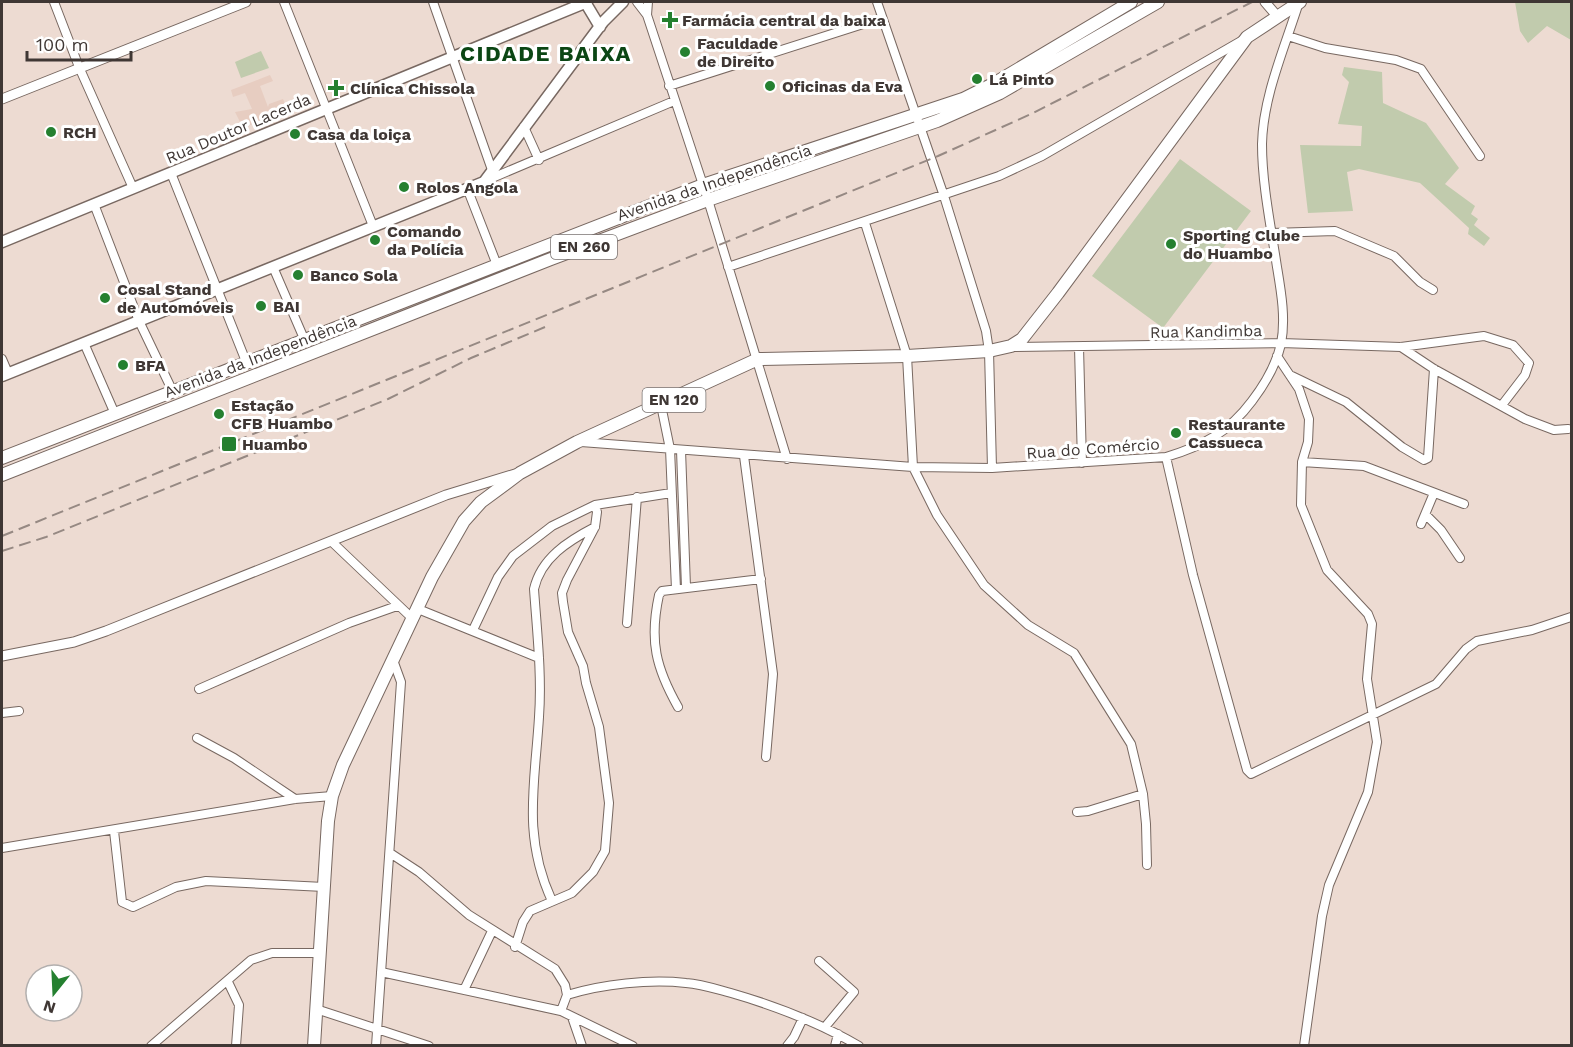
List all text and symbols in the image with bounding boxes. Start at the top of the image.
place label: Farmácia central da baixa [682,11,887,30]
marker: Farmácia central da baixa [663,13,677,27]
scale bar [27,24,130,62]
text: 100 m [36,34,89,55]
place label: Faculdade de Direito [697,34,778,71]
district label: CIDADE BAIXA [460,41,632,66]
marker: Faculdade de Direito [678,45,692,59]
place label: Lá Pinto [989,70,1055,89]
marker: Lá Pinto [970,72,984,86]
place label: Oficinas da Eva [782,77,904,96]
marker: Clínica Chissola [327,79,345,97]
place label: Clínica Chissola [350,79,476,98]
marker: Oficinas da Eva [763,79,777,93]
street label: Rua Doutor Lacerda [163,89,314,168]
place label: RCH [63,123,97,142]
marker: RCH [44,125,58,139]
place label: Casa da loiça [307,125,412,144]
marker: Casa da loiça [288,127,302,141]
street label: Avenida da Independência [614,140,814,225]
place label: Rolos Angola [416,178,519,197]
marker: Rolos Angola [397,180,411,194]
place label: Comando da Polícia [387,222,464,259]
place label: Sporting Clube do Huambo [1183,226,1300,263]
marker: Comando da Polícia [368,233,382,247]
road number: EN 260 [551,235,617,259]
marker: Sporting Clube do Huambo [1164,237,1178,251]
place label: Banco Sola [310,266,399,285]
marker: Banco Sola [291,268,305,282]
place label: Cosal Stand de Automóveis [117,280,234,317]
marker: Cosal Stand de Automóveis [98,291,112,305]
place label: BAI [273,297,300,316]
marker: BAI [254,299,268,313]
street label: Avenida da Independência [161,311,359,402]
street label: Rua Kandimba [1150,321,1262,342]
place label: BFA [135,356,166,375]
marker: BFA [116,358,130,372]
road number: EN 120 [642,388,706,412]
place label: Estação CFB Huambo [231,396,333,433]
marker: Estação CFB Huambo [212,407,226,421]
place label: Restaurante Cassueca [1188,415,1285,452]
marker: Restaurante Cassueca [1169,426,1183,440]
street label: Rua do Comércio [1026,434,1160,463]
marker: Huambo [220,435,238,453]
place label: Huambo [242,435,308,454]
north arrow [24,963,84,1023]
text: N [41,996,58,1018]

